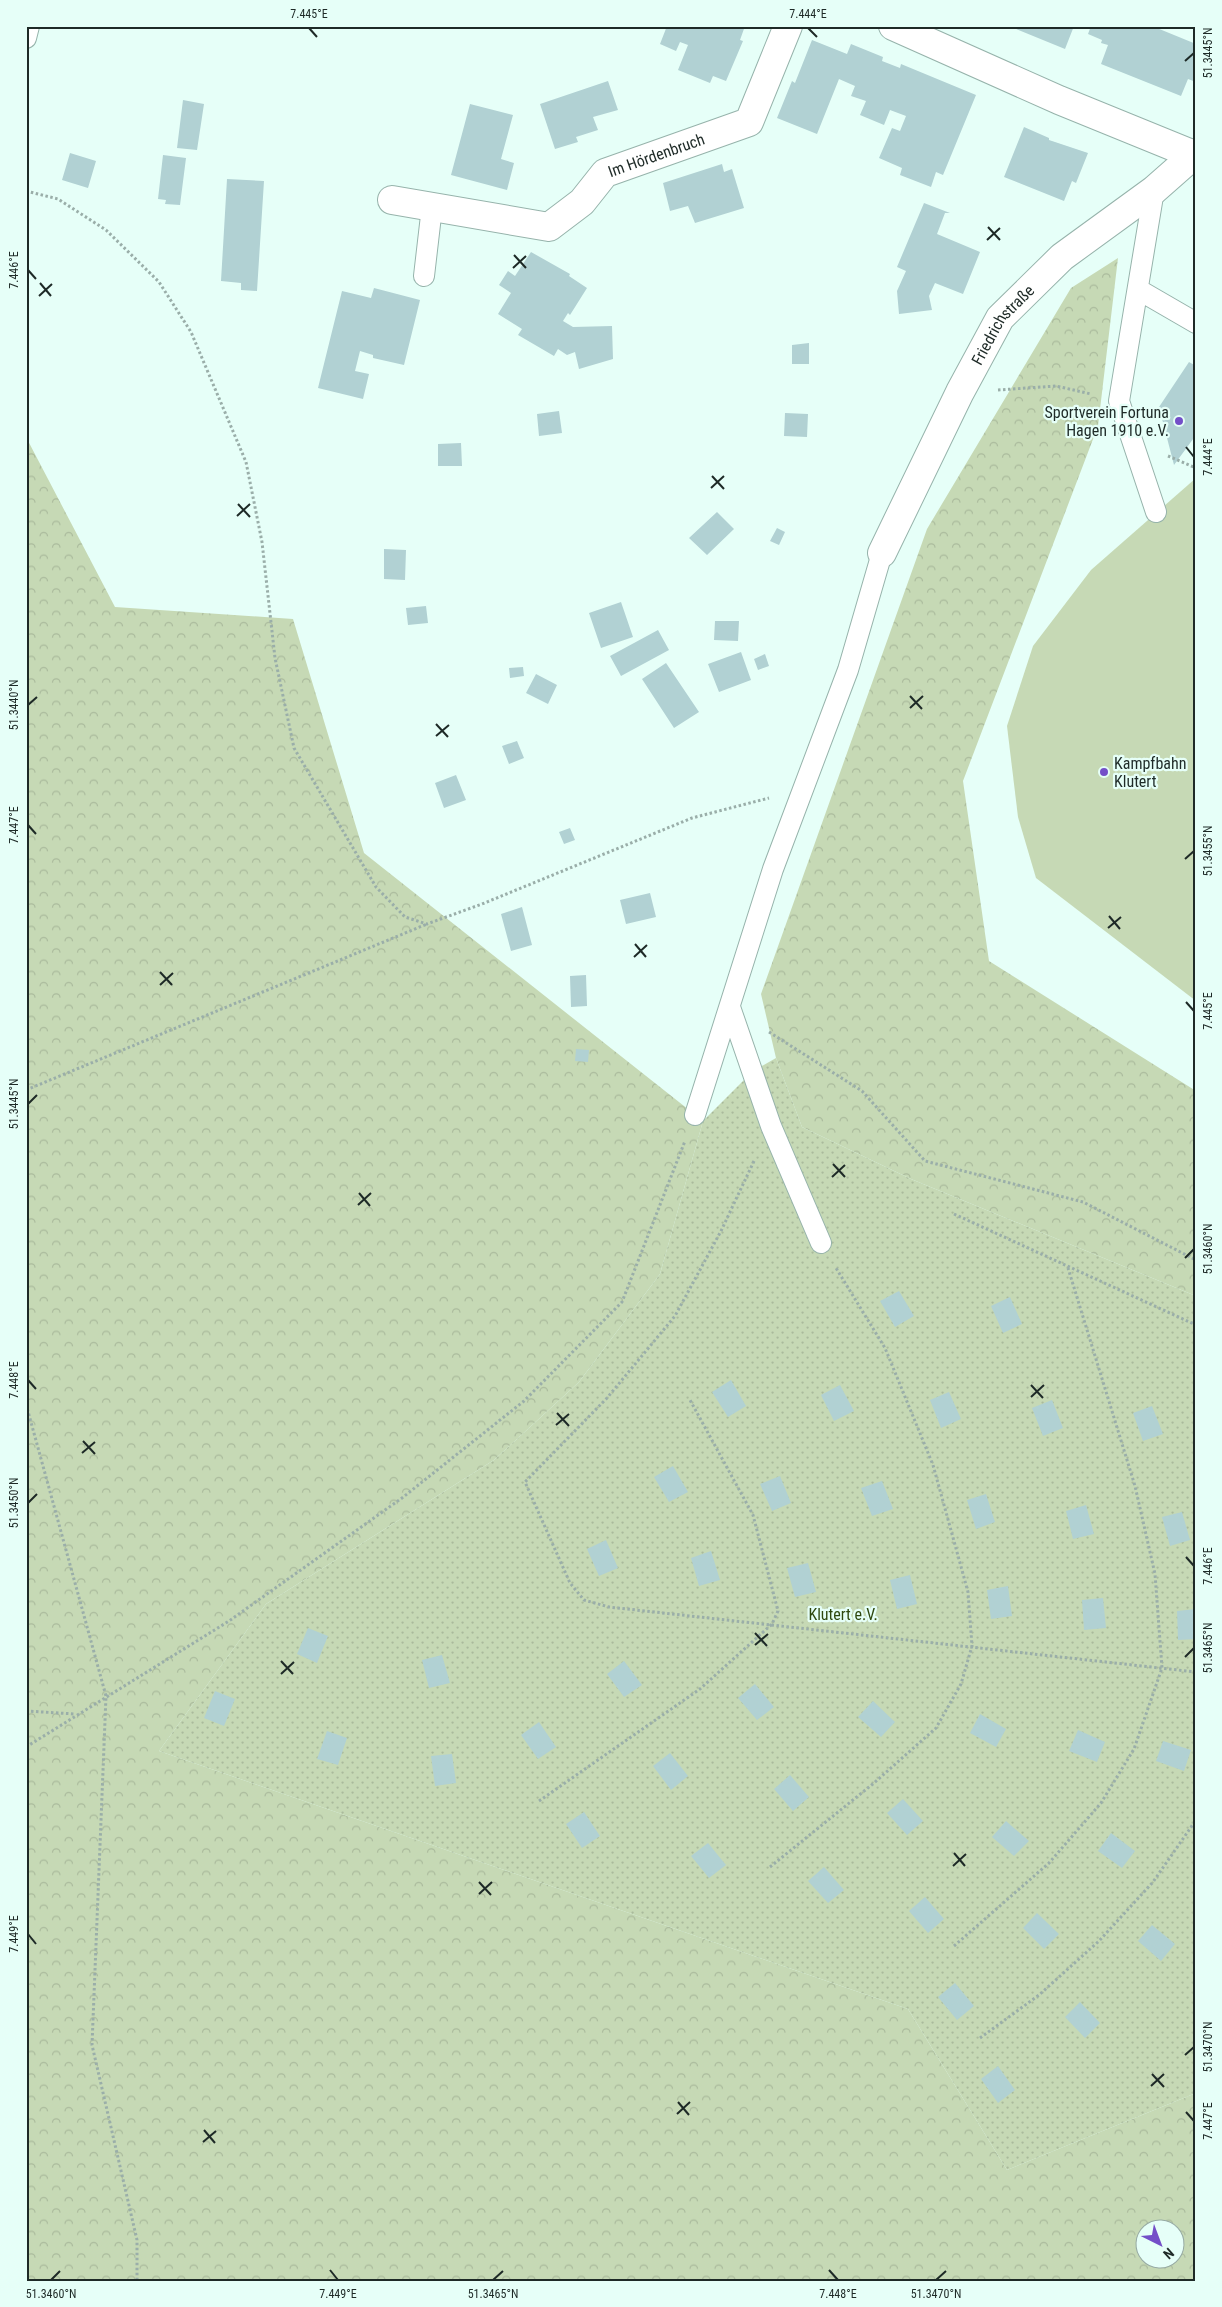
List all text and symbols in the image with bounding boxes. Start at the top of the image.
text: 7.445°E [290,7,328,21]
text: 7.444°E [789,7,827,21]
text: 51.3445°N [1201,28,1215,78]
street label: Im Hördenbruch [605,129,707,181]
text: 7.446°E [7,251,21,289]
street label: Friedrichstraße [967,281,1038,368]
place label: Sportverein Fortuna Hagen 1910 e.V. [1045,403,1169,440]
marker: Sportverein Fortuna Hagen 1910 e.V. [1173,415,1185,427]
text: 7.444°E [1201,438,1215,476]
text: 51.3440°N [7,680,21,730]
place label: Kampfbahn Klutert [1114,754,1186,791]
marker: Kampfbahn Klutert [1098,766,1110,778]
text: 7.447°E [7,806,21,844]
text: 51.3455°N [1201,826,1215,876]
text: 7.445°E [1201,992,1215,1030]
text: 51.3445°N [7,1079,21,1129]
text: 51.3460°N [1201,1224,1215,1274]
text: 7.448°E [7,1361,21,1399]
text: 51.3450°N [7,1478,21,1528]
text: 7.446°E [1201,1547,1215,1585]
park label: Klutert e.V. [808,1605,878,1624]
text: 51.3465°N [1201,1623,1215,1673]
text: 7.449°E [7,1915,21,1953]
text: 51.3470°N [1201,2022,1215,2072]
text: 7.447°E [1201,2102,1215,2140]
north arrow [1134,2220,1184,2270]
text: N [1160,2245,1177,2262]
text: 51.3460°N [26,2287,76,2301]
text: 7.449°E [319,2287,357,2301]
text: 51.3465°N [468,2287,518,2301]
text: 7.448°E [819,2287,857,2301]
text: 51.3470°N [911,2287,961,2301]

